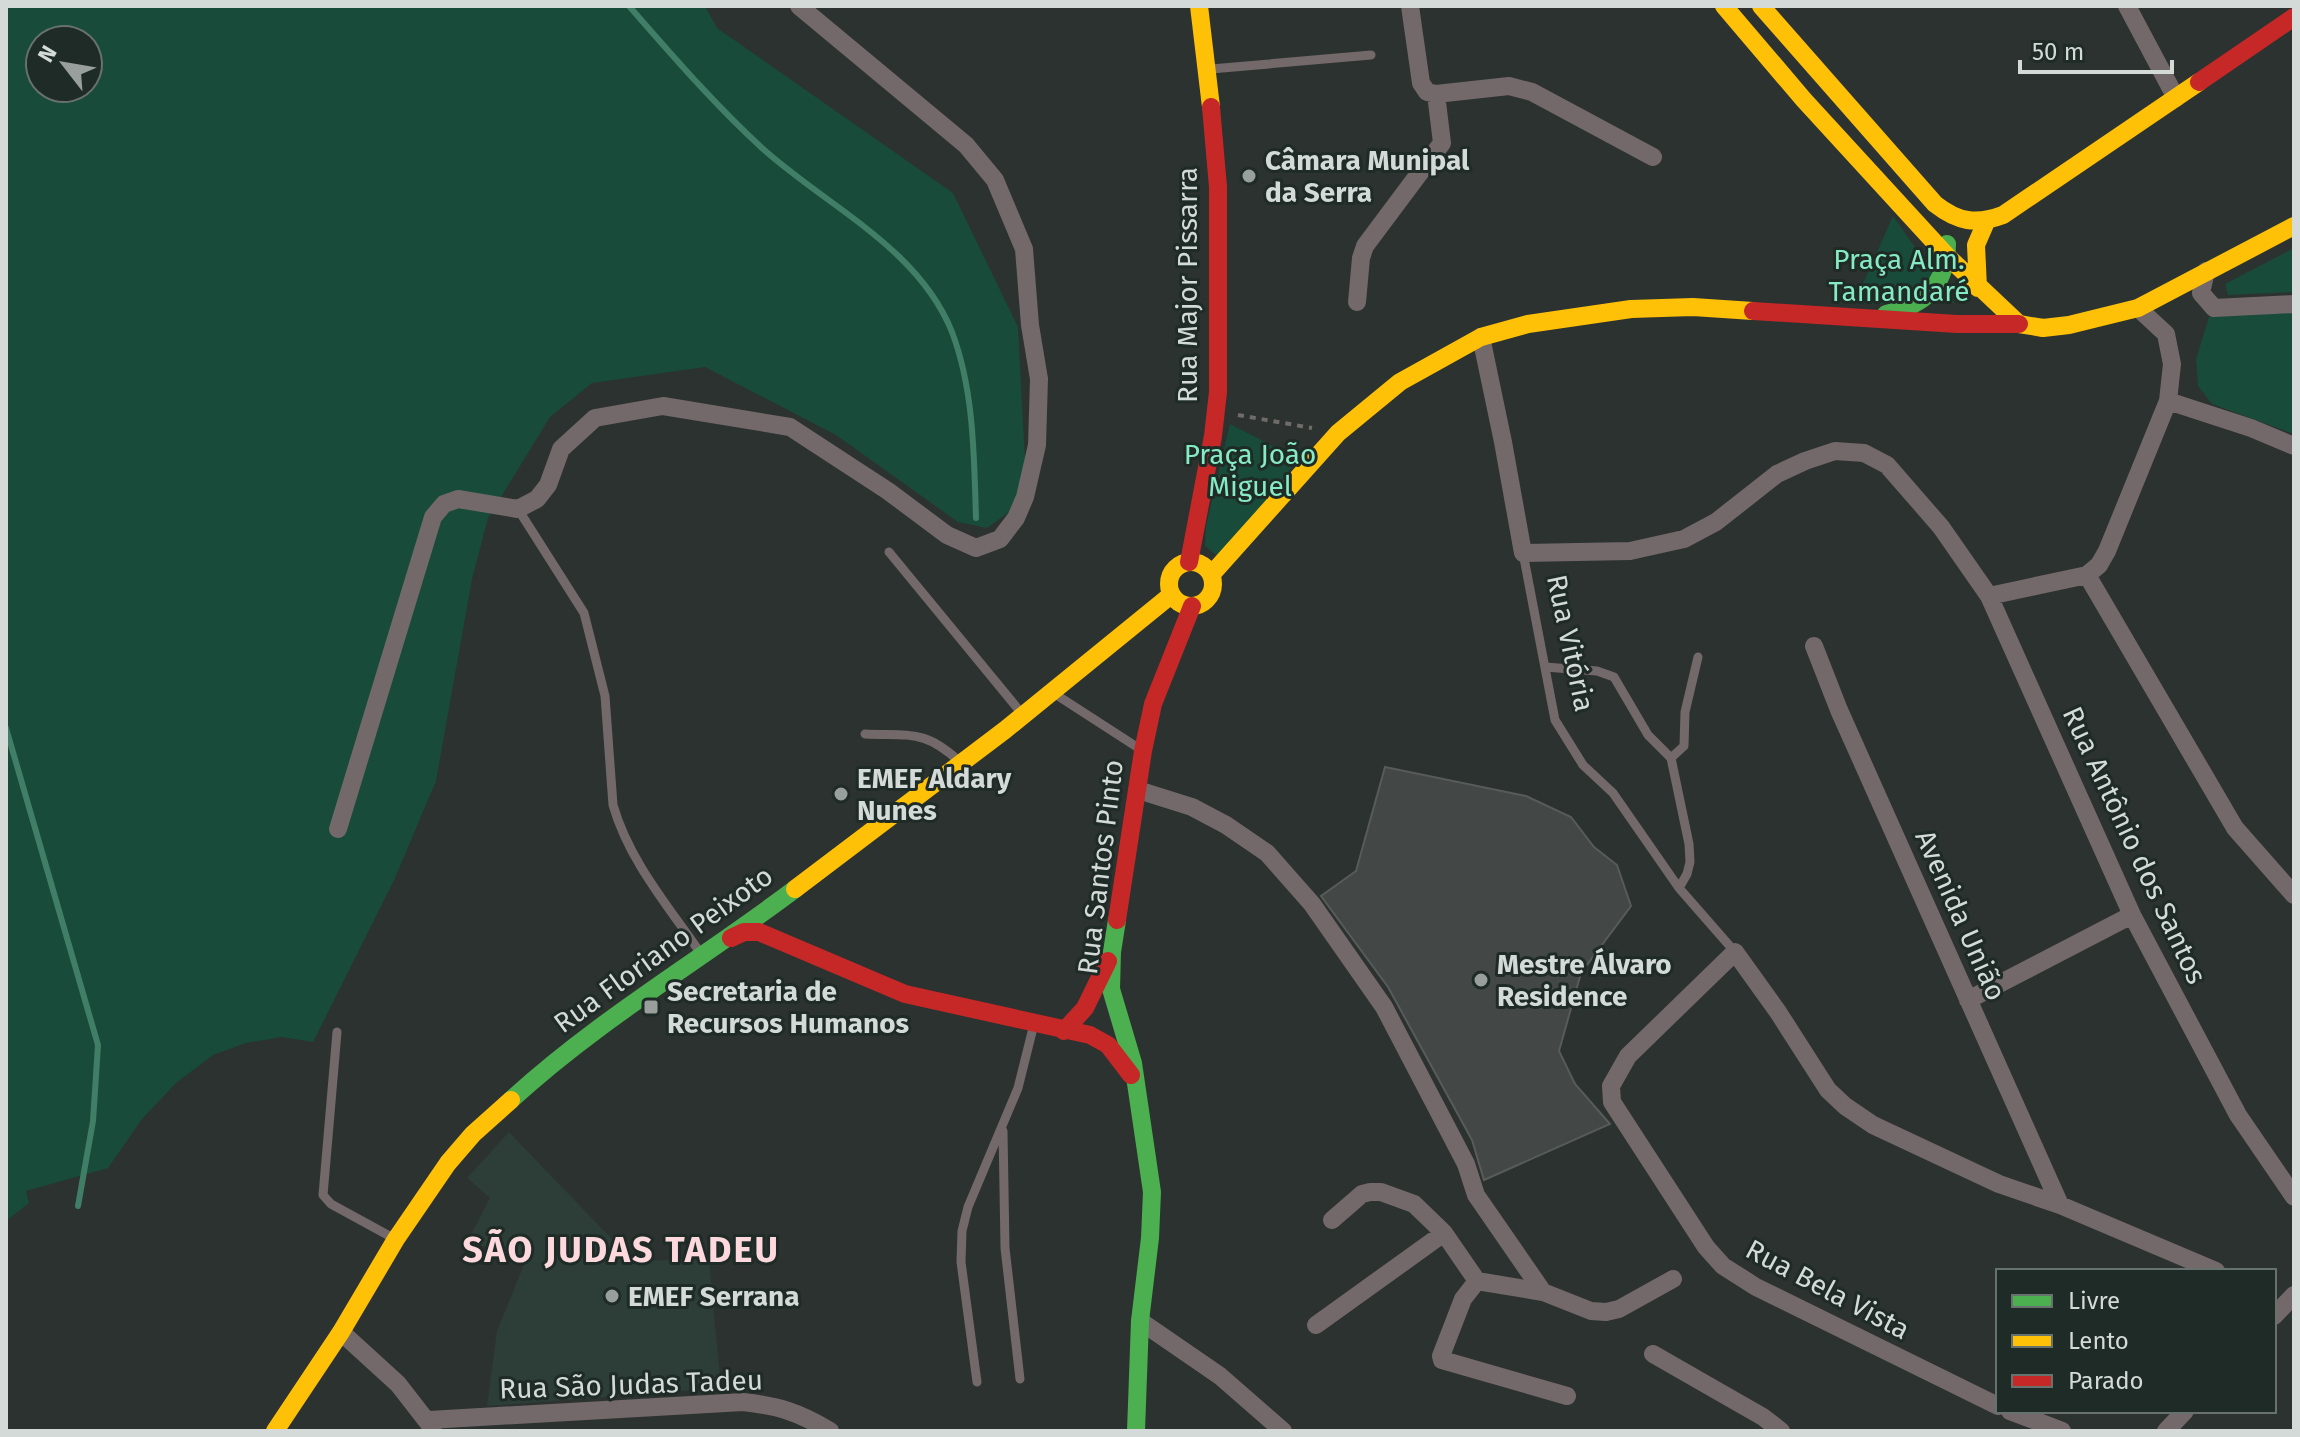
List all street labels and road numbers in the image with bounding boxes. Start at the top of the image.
street label: Rua Major Pissarra [1171,167,1204,403]
street label: Rua Vitória [1540,572,1601,715]
street label: Rua Antônio dos Santos [2056,701,2213,989]
street label: Rua Santos Pinto [1071,758,1130,976]
street label: Avenida União [1908,825,2013,1006]
street label: Rua Floriano Peixoto [548,859,779,1040]
street label: Rua Bela Vista [1740,1232,1915,1346]
street label: Rua São Judas Tadeu [499,1363,763,1406]

